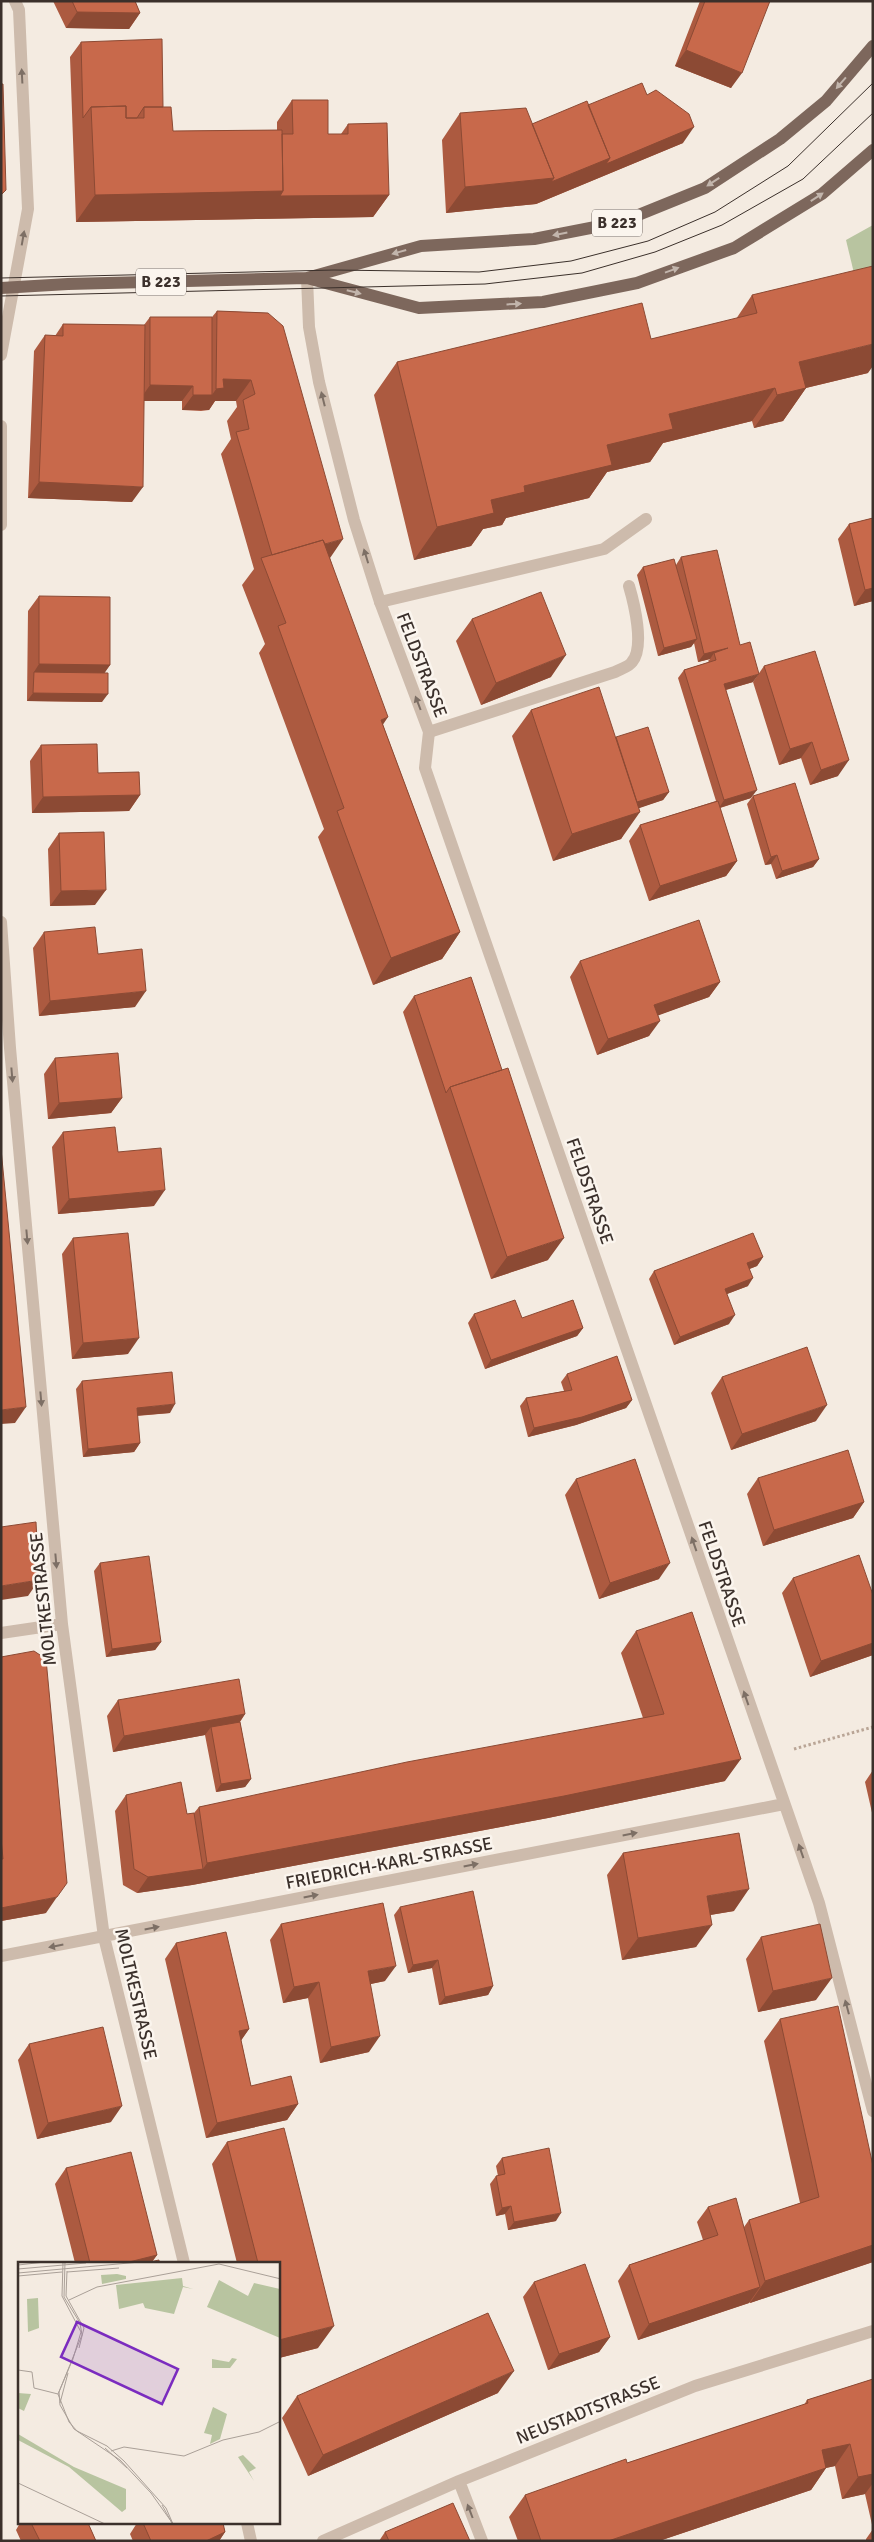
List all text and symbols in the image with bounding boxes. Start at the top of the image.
one-way arrow [17,68,25,84]
one-way arrow [836,77,847,89]
one-way arrow [707,177,720,187]
one-way arrow [810,192,824,202]
road number: B 223 [592,210,642,237]
one-way arrow [19,230,27,246]
one-way arrow [553,230,568,238]
one-way arrow [392,248,407,256]
one-way arrow [665,266,680,273]
road number: B 223 [136,268,186,296]
one-way arrow [346,288,361,296]
one-way arrow [507,299,523,307]
one-way arrow [319,392,327,407]
one-way arrow [361,548,369,563]
street label: FELDSTRASSE [392,609,452,721]
one-way arrow [414,695,422,710]
one-way arrow [8,1067,16,1083]
street label: FELDSTRASSE [562,1135,618,1247]
one-way arrow [23,1229,31,1245]
one-way arrow [38,1391,46,1407]
street label: FELDSTRASSE [694,1518,750,1630]
street label: MOLTKESTRASSE [25,1531,61,1667]
one-way arrow [690,1536,698,1551]
one-way arrow [52,1553,60,1569]
one-way arrow [742,1690,750,1705]
one-way arrow [623,1829,639,1837]
street label: FRIEDRICH-KARL-STRASSE [284,1832,494,1894]
one-way arrow [796,1843,804,1858]
one-way arrow [463,1861,478,1869]
one-way arrow [304,1892,320,1900]
one-way arrow [144,1923,160,1931]
street label: MOLTKESTRASSE [110,1926,162,2062]
one-way arrow [48,1942,64,1950]
one-way arrow [842,1999,850,2014]
inset map [18,2262,280,2524]
street label: NEUSTADTSTRASSE [513,2371,663,2449]
one-way arrow [466,2503,474,2518]

